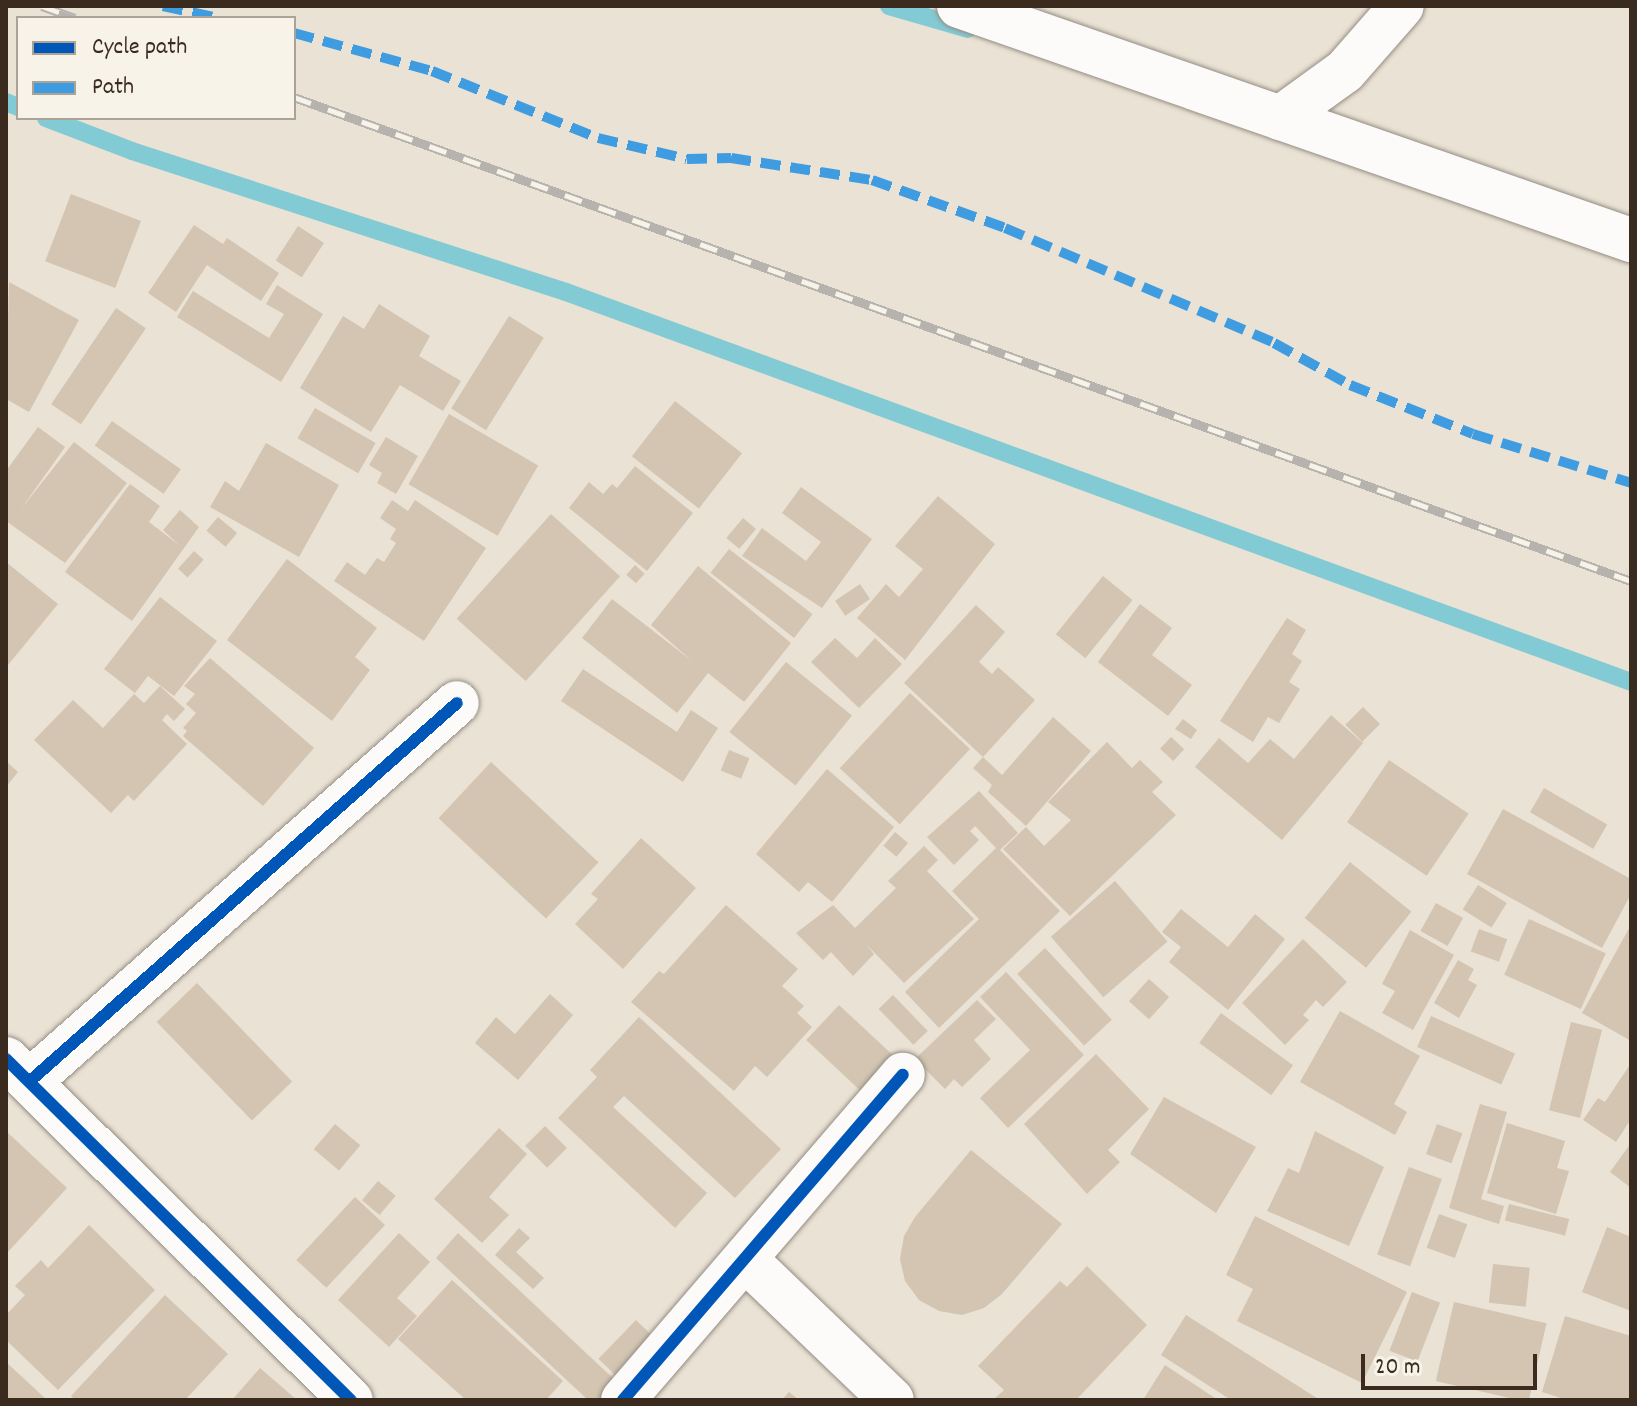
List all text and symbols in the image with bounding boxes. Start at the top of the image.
legend [16,16,296,120]
text: Cycle path [92,31,187,65]
text: Path [92,71,134,105]
scale bar [1365,1338,1541,1388]
text: 20 m [1375,1351,1421,1385]

